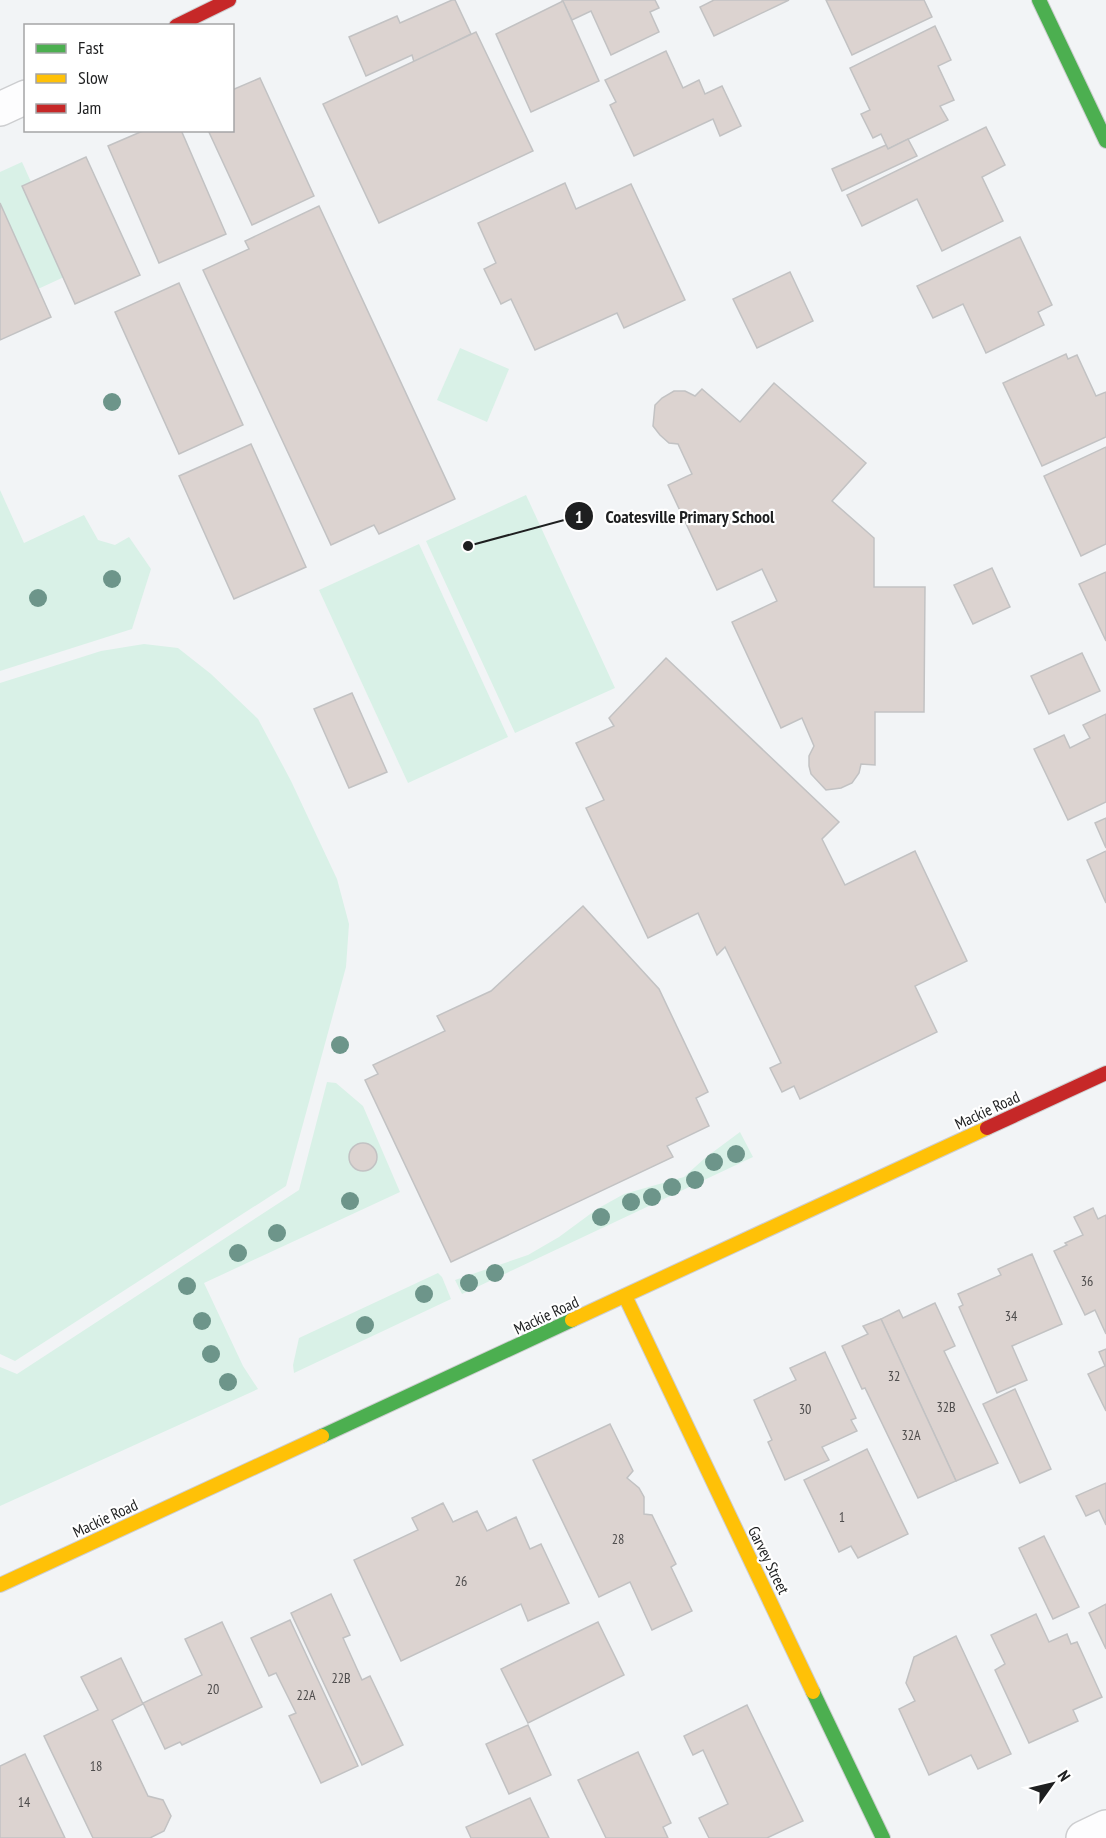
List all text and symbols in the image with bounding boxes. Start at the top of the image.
legend [24,24,234,132]
text: Fast [78,36,104,59]
text: Slow [78,66,109,89]
text: Jam [77,96,101,119]
callout: Coatesville Primary School [564,498,787,534]
text: 1 [575,505,583,528]
text: Coatesville Primary School [606,505,775,528]
street label: Mackie Road [951,1086,1023,1134]
house number: 36 [1081,1272,1093,1290]
street label: Mackie Road [510,1291,582,1339]
house number: 34 [1005,1307,1018,1325]
house number: 32 [888,1367,900,1385]
house number: 32B [936,1398,956,1416]
house number: 30 [799,1400,811,1418]
house number: 32A [901,1426,921,1444]
street label: Mackie Road [69,1494,141,1542]
house number: 1 [839,1508,845,1526]
street label: Garvey Street [744,1523,794,1598]
house number: 28 [612,1530,624,1548]
house number: 26 [455,1572,467,1590]
house number: 22B [331,1669,351,1687]
house number: 20 [207,1680,219,1698]
house number: 22A [296,1686,316,1704]
north arrow [1022,1754,1082,1814]
house number: 18 [90,1757,102,1775]
text: N [1054,1766,1075,1785]
house number: 14 [18,1793,31,1811]

